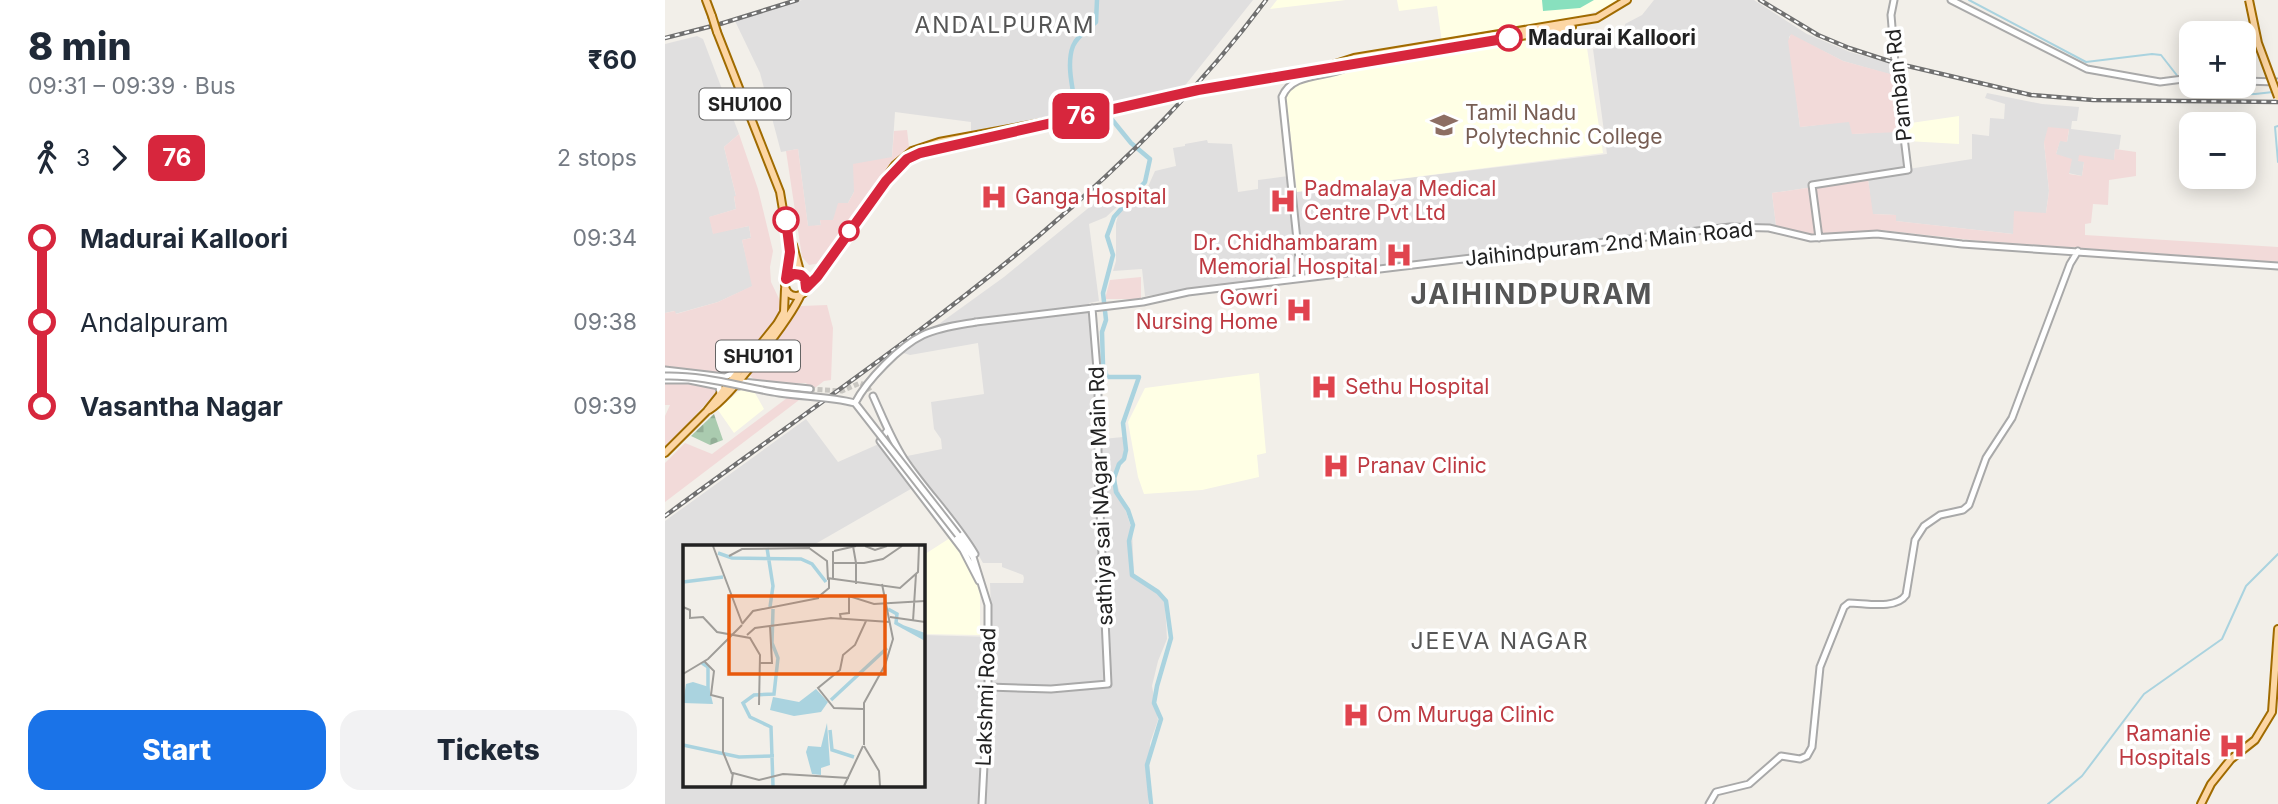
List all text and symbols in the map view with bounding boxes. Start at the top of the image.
district label: ANDALPURAM [914,11,1096,39]
map controls [2179,21,2256,189]
button: + [2179,21,2256,98]
text: 8 min [28,23,132,69]
marker: Madurai Kalloori [1496,25,1522,51]
place label: Madurai Kalloori [1528,25,1696,50]
street label: Pamban Rd [1880,28,1917,142]
text: ₹60 [588,44,637,75]
text: 09:31 – 09:39 · Bus [28,72,236,100]
road number: SHU100 [699,88,791,120]
line badge: 76 [1049,93,1113,139]
place label: Tamil Nadu Polytechnic College [1465,100,1662,149]
text: 76 [1066,101,1096,130]
school or university icon: Tamil Nadu Polytechnic College [1429,110,1459,140]
button: − [2179,112,2256,189]
icon: walk [28,139,66,177]
icon: forward [100,139,138,177]
text: 76 [162,143,191,172]
text: 3 [76,144,90,172]
text: 2 stops [557,144,637,172]
place label: Padmalaya Medical Centre Pvt Ltd [1304,176,1496,225]
hospital icon: Ganga Hospital [979,182,1009,212]
place label: Ganga Hospital [1015,184,1167,209]
hospital icon: Padmalaya Medical Centre Pvt Ltd [1268,186,1298,216]
unlabelled marker [773,207,799,233]
street label: Jaihindpuram 2nd Main Road [1464,216,1754,271]
unlabelled marker [839,221,859,241]
text: Madurai Kalloori [80,223,288,254]
text: 09:34 [573,224,637,252]
place label: Dr. Chidhambaram Memorial Hospital [1193,230,1378,279]
hospital icon: Dr. Chidhambaram Memorial Hospital [1384,240,1414,270]
district label: JAIHINDPURAM [1411,277,1653,311]
place label: Gowri Nursing Home [1136,285,1278,334]
hospital icon: Gowri Nursing Home [1284,295,1314,325]
text: Andalpuram [80,307,229,338]
text: 09:38 [573,308,637,336]
road number: SHU101 [716,340,800,372]
street label: sathiya sai NAgar Main Rd [1083,366,1118,626]
hospital icon: Sethu Hospital [1309,372,1339,402]
place label: Sethu Hospital [1345,374,1489,399]
text: Vasantha Nagar [80,391,283,422]
text: 09:39 [573,392,637,420]
hospital icon: Pranav Clinic [1321,451,1351,481]
place label: Pranav Clinic [1357,453,1487,478]
inset map [683,545,924,786]
street label: Lakshmi Road [971,627,1000,767]
district label: JEEVA NAGAR [1410,627,1590,655]
hospital icon: Om Muruga Clinic [1341,700,1371,730]
place label: Om Muruga Clinic [1377,702,1555,727]
button: Start [28,710,326,790]
button: Tickets [340,710,637,790]
place label: Ramanie Hospitals [2119,721,2211,770]
hospital icon: Ramanie Hospitals [2217,731,2247,761]

